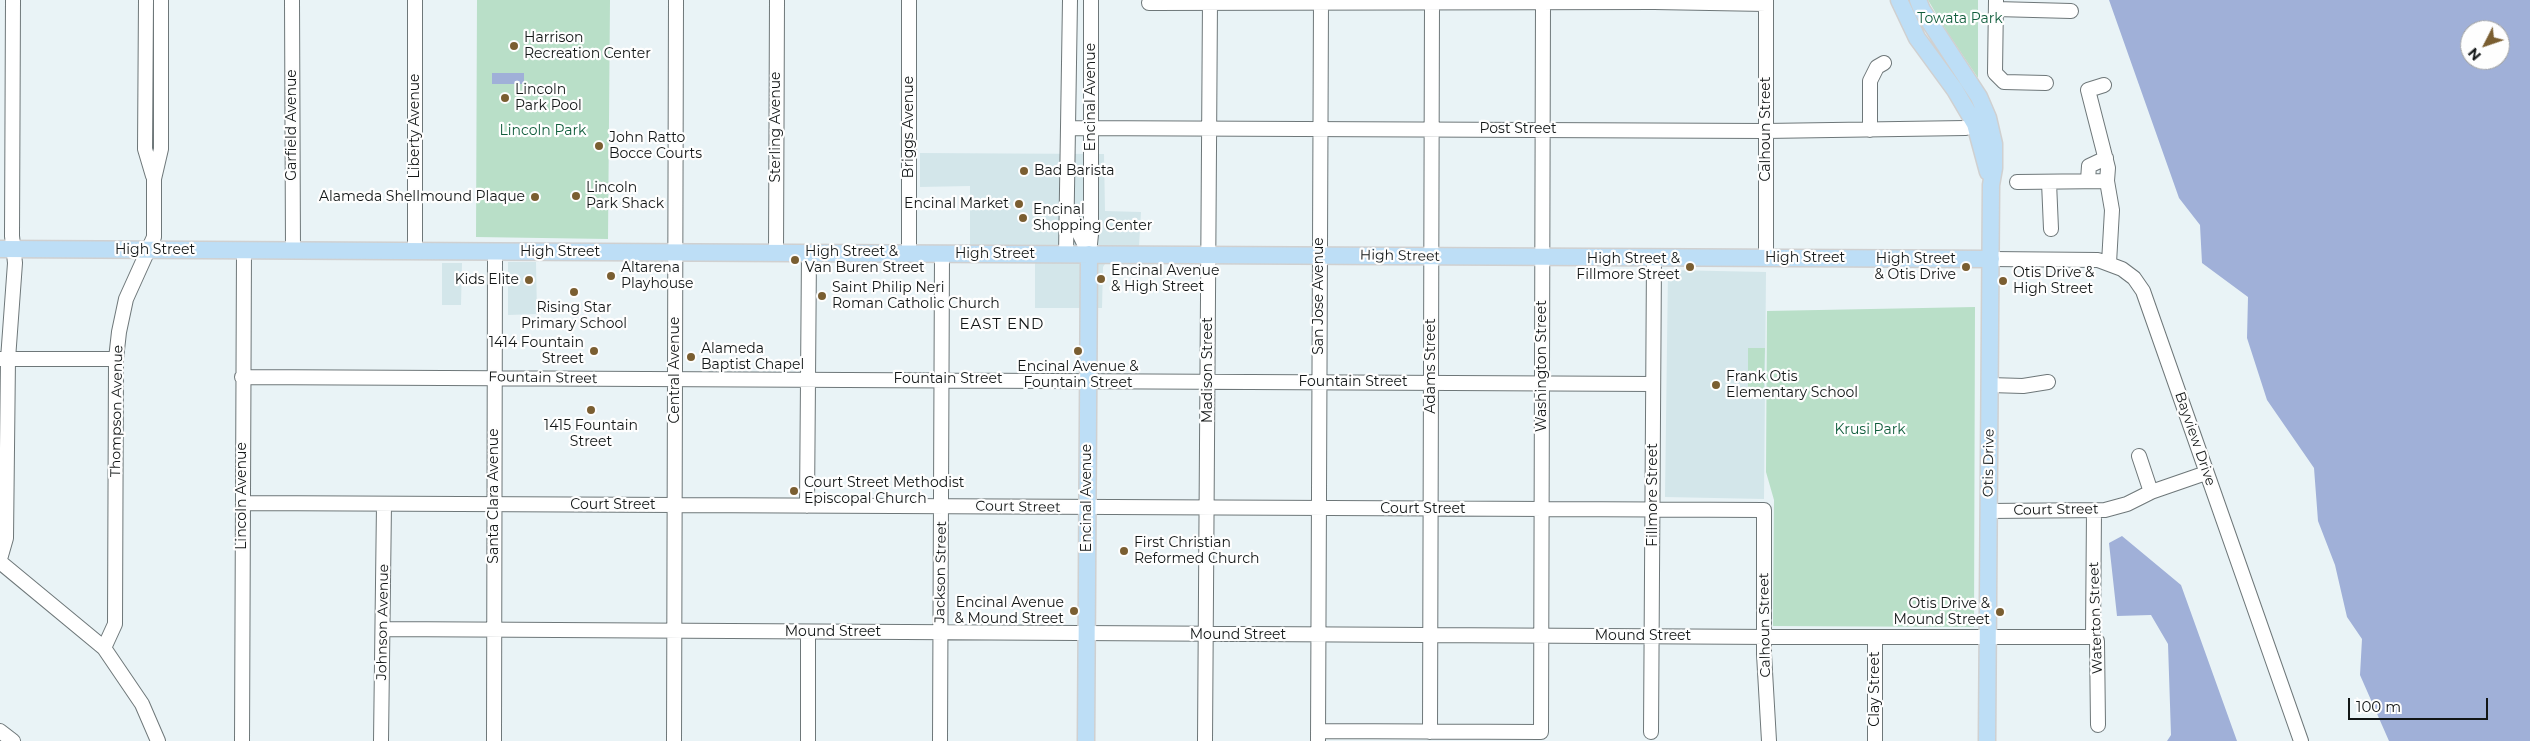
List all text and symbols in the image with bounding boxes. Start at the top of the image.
park label: Towata Park [1917,11,2003,27]
north arrow [2460,20,2510,70]
place label: Harrison Recreation Center [524,30,651,62]
marker: Harrison Recreation Center [508,40,520,52]
street label: Encinal Avenue [1083,43,1099,151]
text: N [2464,44,2485,64]
street label: Garfield Avenue [284,69,300,181]
street label: Sterling Avenue [768,71,784,183]
street label: Liberty Avenue [407,73,423,179]
street label: Briggs Avenue [901,76,917,178]
street label: Calhoun Street [1758,77,1774,181]
place label: Lincoln Park Pool [515,82,582,114]
marker: Lincoln Park Pool [499,92,511,104]
street label: Post Street [1479,121,1557,137]
park label: Lincoln Park [500,123,586,139]
place label: John Ratto Bocce Courts [609,130,702,162]
marker: John Ratto Bocce Courts [593,140,605,152]
place label: Bad Barista [1034,163,1115,179]
marker: Bad Barista [1018,165,1030,177]
place label: Lincoln Park Shack [586,180,664,212]
place label: Alameda Shellmound Plaque [319,189,525,205]
marker: Lincoln Park Shack [570,190,582,202]
marker: Alameda Shellmound Plaque [529,191,541,203]
place label: Encinal Market [904,196,1009,212]
marker: Encinal Market [1013,198,1025,210]
place label: Encinal Shopping Center [1033,202,1152,234]
marker: Encinal Shopping Center [1017,212,1029,224]
street label: San Jose Avenue [1311,237,1327,355]
street label: High Street [115,242,195,258]
street label: High Street [520,244,600,260]
place label: High Street & Van Buren Street [805,244,925,276]
street label: High Street [955,246,1035,262]
street label: High Street [1360,247,1440,265]
street label: High Street [1765,250,1845,266]
place label: High Street & Fillmore Street [1576,251,1680,284]
place label: High Street & Otis Drive [1875,251,1956,284]
marker: High Street & Van Buren Street [789,254,801,266]
place label: Altarena Playhouse [621,260,693,292]
marker: High Street & Fillmore Street [1684,261,1696,273]
marker: High Street & Otis Drive [1960,261,1972,273]
place label: Encinal Avenue & High Street [1111,263,1219,296]
place label: Otis Drive & High Street [2013,265,2094,298]
marker: Altarena Playhouse [605,270,617,282]
place label: Kids Elite [455,272,519,288]
marker: Encinal Avenue & High Street [1095,273,1107,285]
marker: Kids Elite [523,274,535,286]
marker: Otis Drive & High Street [1997,275,2009,287]
place label: Saint Philip Neri Roman Catholic Church [832,280,1000,312]
marker: Rising Star Primary School [568,286,580,298]
marker: Saint Philip Neri Roman Catholic Church [816,290,828,302]
place label: Rising Star Primary School [521,300,627,332]
street label: Washington Street [1534,300,1550,432]
district label: EAST END [958,316,1046,334]
street label: Central Avenue [667,317,683,423]
street label: Madison Street [1200,317,1216,423]
street label: Adams Street [1423,318,1439,414]
place label: 1414 Fountain Street [489,335,584,368]
place label: Alameda Baptist Chapel [701,341,804,374]
street label: Thompson Avenue [107,345,127,477]
marker: 1414 Fountain Street [588,345,600,357]
marker: Encinal Avenue & Fountain Street [1072,345,1084,357]
marker: Alameda Baptist Chapel [685,351,697,363]
place label: Encinal Avenue & Fountain Street [1017,359,1139,392]
street label: Fountain Street [488,369,598,387]
place label: Frank Otis Elementary School [1726,369,1858,402]
street label: Fountain Street [893,371,1003,387]
street label: Fountain Street [1298,374,1408,390]
marker: Frank Otis Elementary School [1710,379,1722,391]
street label: Bayview Drive [2171,390,2219,488]
marker: 1415 Fountain Street [585,404,597,416]
place label: 1415 Fountain Street [544,418,638,451]
park label: Krusi Park [1834,422,1906,438]
street label: Santa Clara Avenue [486,428,502,564]
street label: Otis Drive [1980,429,1998,497]
street label: Lincoln Avenue [234,442,250,550]
street label: Fillmore Street [1645,443,1661,547]
street label: Encinal Avenue [1079,444,1095,552]
place label: Court Street Methodist Episcopal Church [804,475,964,508]
marker: Court Street Methodist Episcopal Church [788,485,800,497]
street label: Court Street [570,497,656,513]
street label: Court Street [975,498,1061,516]
street label: Court Street [1380,501,1466,517]
street label: Court Street [2013,501,2099,519]
street label: Jackson Street [932,521,950,623]
place label: First Christian Reformed Church [1134,535,1259,568]
marker: First Christian Reformed Church [1118,545,1130,557]
street label: Waterton Street [2086,562,2106,674]
street label: Johnson Avenue [374,564,392,680]
street label: Calhoun Street [1756,572,1774,678]
place label: Encinal Avenue & Mound Street [954,595,1064,628]
place label: Otis Drive & Mound Street [1893,596,1990,628]
marker: Encinal Avenue & Mound Street [1068,605,1080,617]
marker: Otis Drive & Mound Street [1994,606,2006,618]
street label: Mound Street [785,624,881,640]
street label: Mound Street [1190,627,1286,643]
street label: Mound Street [1595,628,1691,644]
street label: Clay Street [1867,651,1883,727]
scale bar [2350,688,2490,720]
text: 100 m [2356,697,2401,716]

